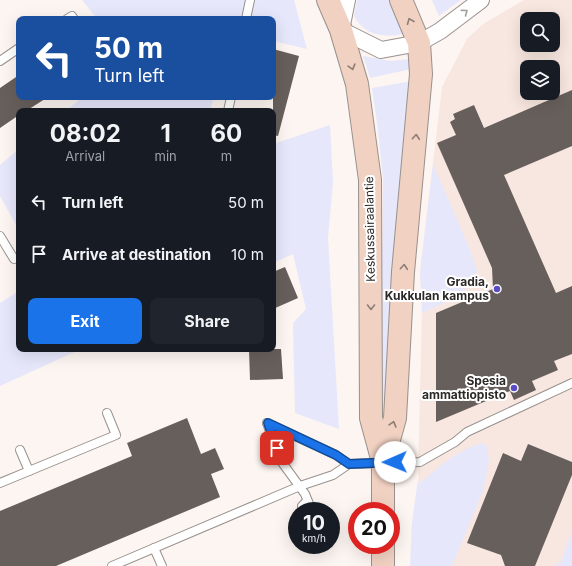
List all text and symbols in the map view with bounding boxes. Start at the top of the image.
one-way arrow [460,9,467,16]
map controls [520,12,560,100]
button: search [520,12,560,52]
one-way arrow [407,18,415,26]
text: 50 m [94,31,163,65]
icon: left [28,32,80,84]
button: layers [520,60,560,100]
one-way arrow [348,64,356,70]
text: Turn left [94,65,164,86]
text: 08:02 [50,119,121,148]
text: 1 [160,119,171,148]
text: 60 [211,119,242,148]
one-way arrow [411,134,420,141]
text: Arrival [65,148,105,164]
text: min [155,148,177,164]
text: m [221,148,232,164]
street label: Keskussairaalantie [361,176,378,282]
icon: left [28,191,50,213]
text: Turn left [62,193,123,212]
text: 50 m [228,193,264,212]
icon: arrive [28,243,50,265]
text: Arrive at destination [62,245,211,264]
text: 10 m [231,245,264,264]
one-way arrow [399,264,408,270]
place label: Gradia, Kukkulan kampus [385,274,489,303]
marker: Gradia, Kukkulan kampus [492,284,502,294]
button: Exit [28,298,142,344]
button: Share [150,298,264,344]
one-way arrow [367,304,375,310]
place label: Spesia ammattiopisto [422,373,506,402]
marker: Spesia ammattiopisto [509,383,519,393]
one-way arrow [388,421,397,428]
pin [260,431,294,465]
icon: arrive [266,437,288,459]
position arrow [374,441,416,483]
speed limit sign: 20 [348,502,400,554]
text: 10 [303,511,325,535]
text: km/h [302,532,326,544]

